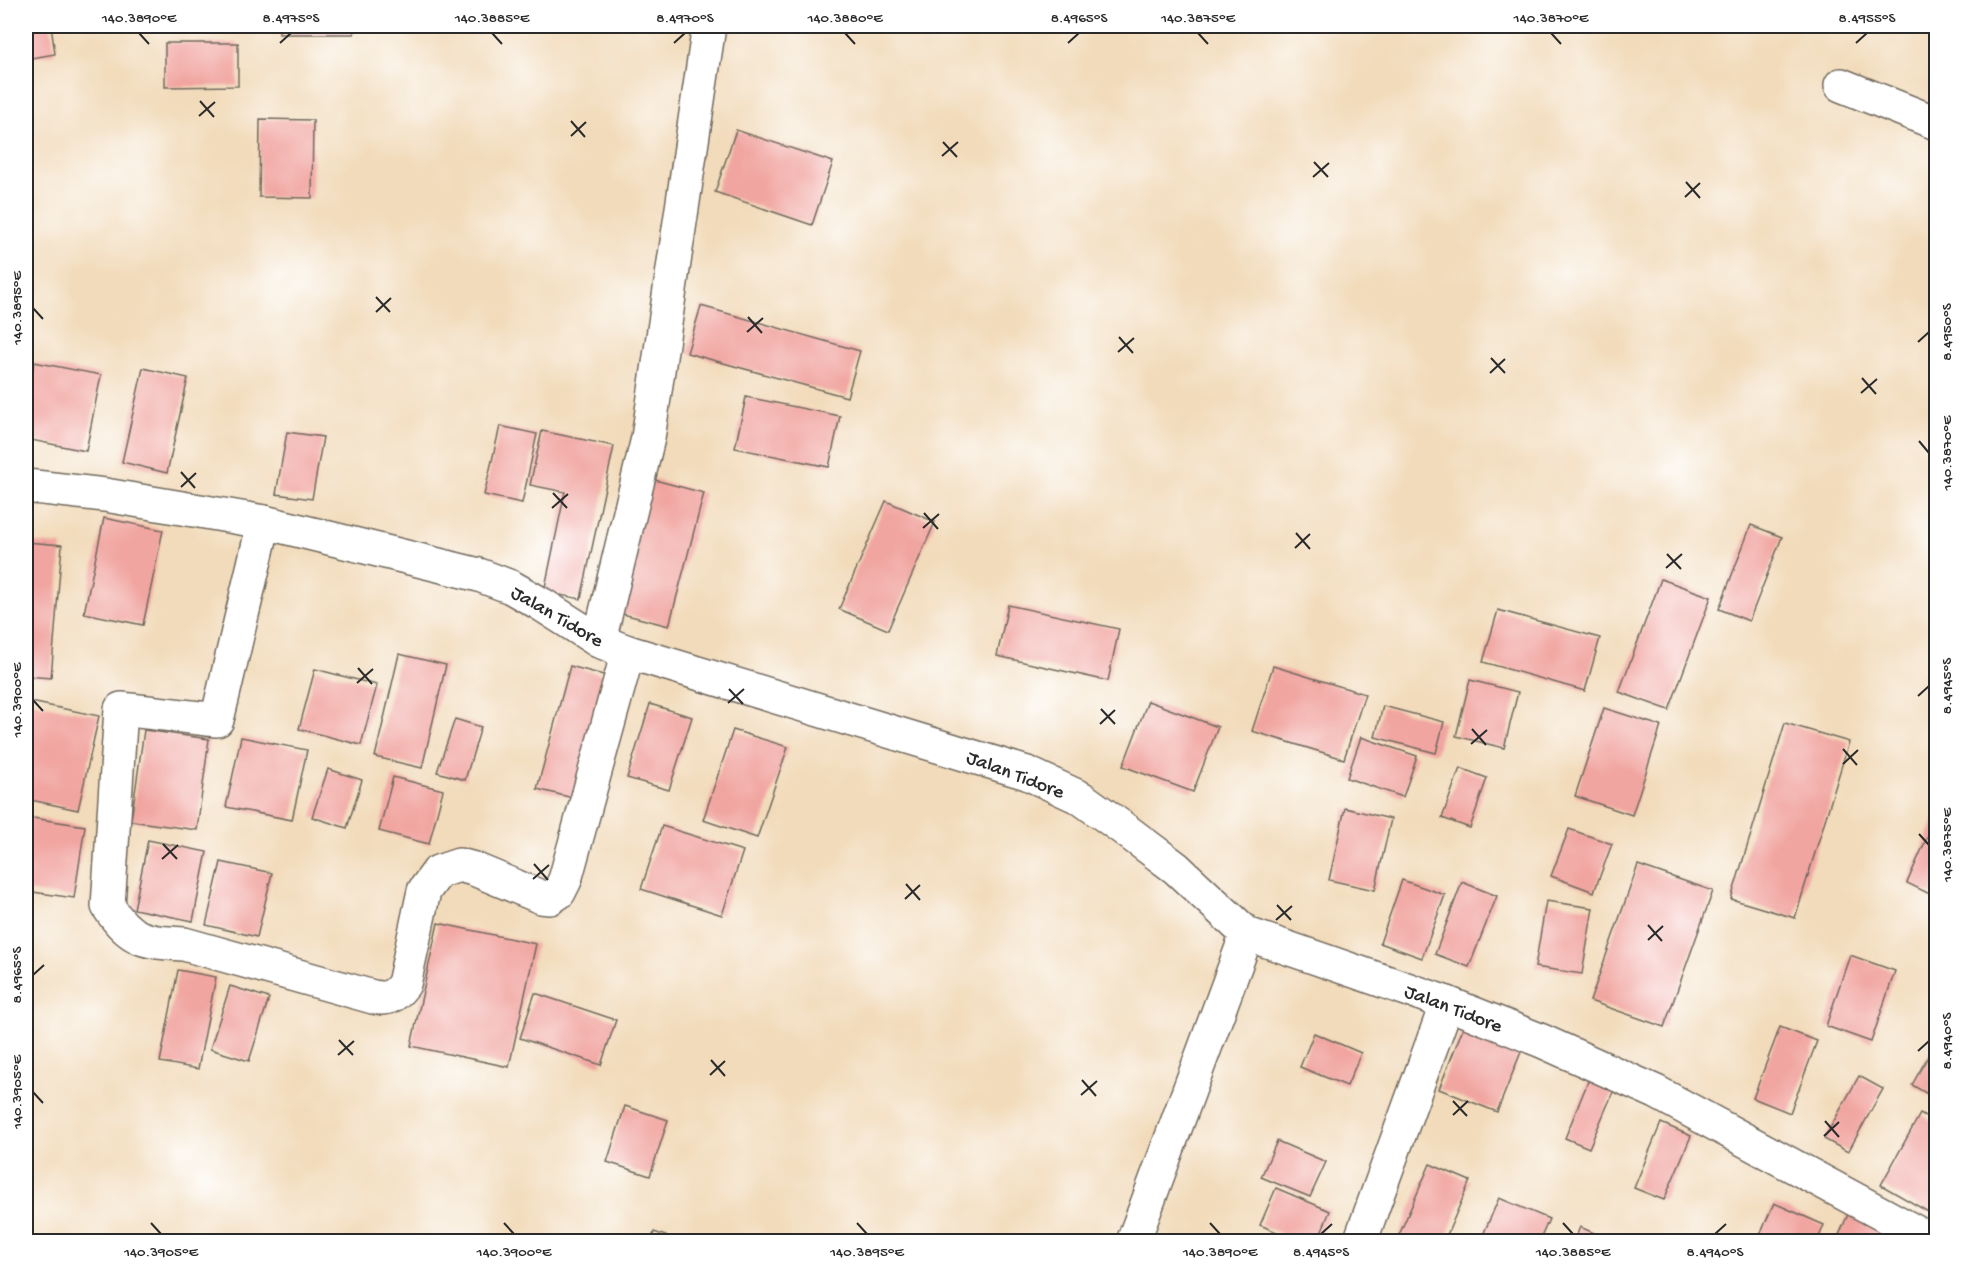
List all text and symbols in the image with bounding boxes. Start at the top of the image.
text: 140.3890°E [101,10,177,28]
text: 8.4975°S [263,10,320,28]
text: 140.3885°E [454,10,530,28]
text: 8.4970°S [656,10,714,28]
text: 140.3880°E [806,10,883,28]
text: 8.4965°S [1051,10,1107,28]
text: 140.3875°E [1160,10,1236,28]
text: 140.3870°E [1513,10,1589,28]
text: 8.4955°S [1838,10,1896,28]
text: 140.3895°E [9,270,27,346]
text: 8.4950°S [1939,303,1957,361]
text: 140.3870°E [1939,415,1957,491]
street label: Jalan Tidore [506,582,607,654]
text: 8.4945°S [1939,658,1957,714]
text: 140.3900°E [9,662,27,738]
street label: Jalan Tidore [963,747,1068,806]
text: 140.3875°E [1939,807,1957,883]
text: 8.4965°S [9,947,27,1003]
street label: Jalan Tidore [1401,981,1506,1040]
text: 8.4940°S [1939,1013,1957,1069]
text: 140.3905°E [9,1054,27,1130]
text: 140.3905°E [123,1244,199,1262]
text: 140.3900°E [476,1244,552,1262]
text: 140.3895°E [829,1244,905,1262]
text: 140.3890°E [1182,1244,1258,1262]
text: 8.4945°S [1293,1244,1349,1262]
text: 140.3885°E [1535,1244,1611,1262]
text: 8.4940°S [1687,1244,1743,1262]

